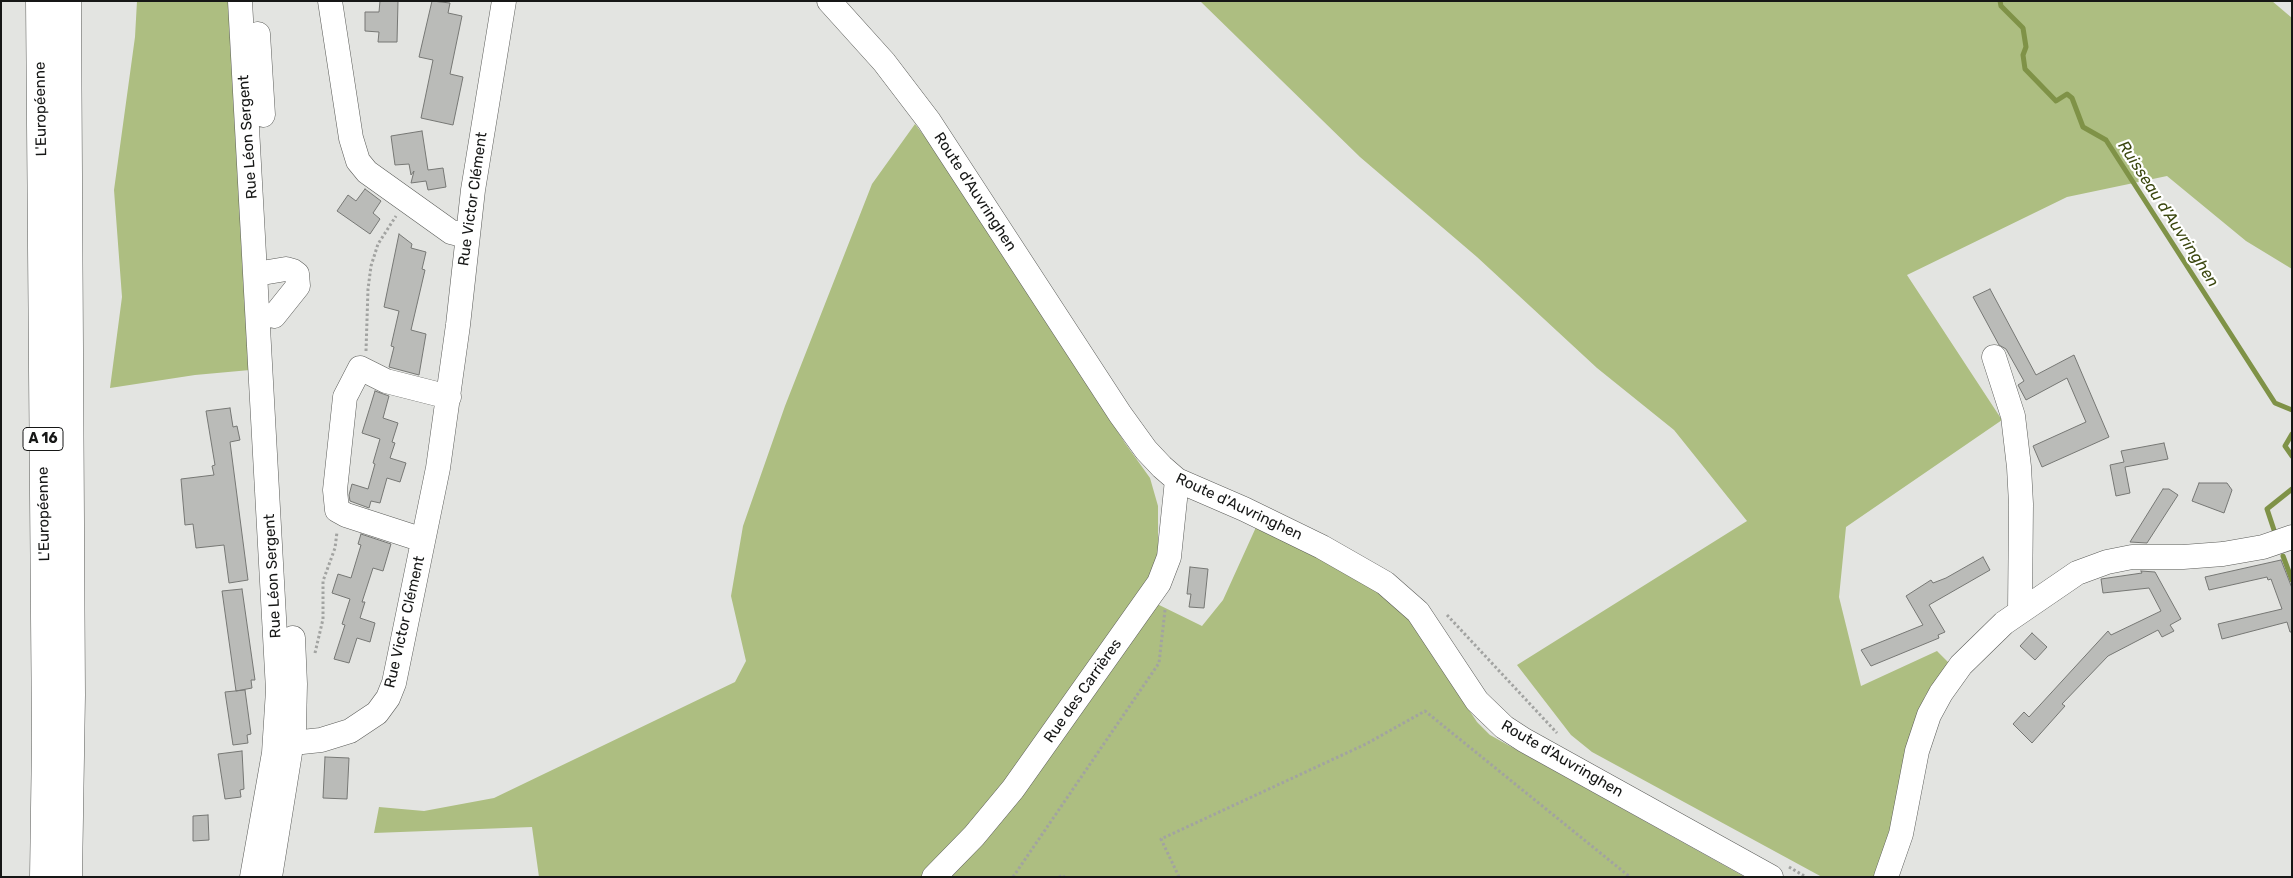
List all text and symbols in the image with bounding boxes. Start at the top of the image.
street label: L'Européenne [31,62,51,156]
street label: Rue Léon Sergent [235,74,261,200]
street label: Route d'Auvringhen [930,129,1020,255]
street label: Rue Victor Clément [455,131,491,267]
water label: Ruisseau d'Auvringhen [2113,137,2223,291]
road number: A 16 [23,428,63,450]
street label: L'Européenne [34,467,54,561]
street label: Route d'Auvringhen [1173,470,1305,544]
street label: Rue Léon Sergent [261,513,285,639]
street label: Rue Victor Clément [381,554,429,690]
street label: Rue des Carrières [1040,636,1126,746]
street label: Route d'Auvringhen [1498,717,1626,801]

